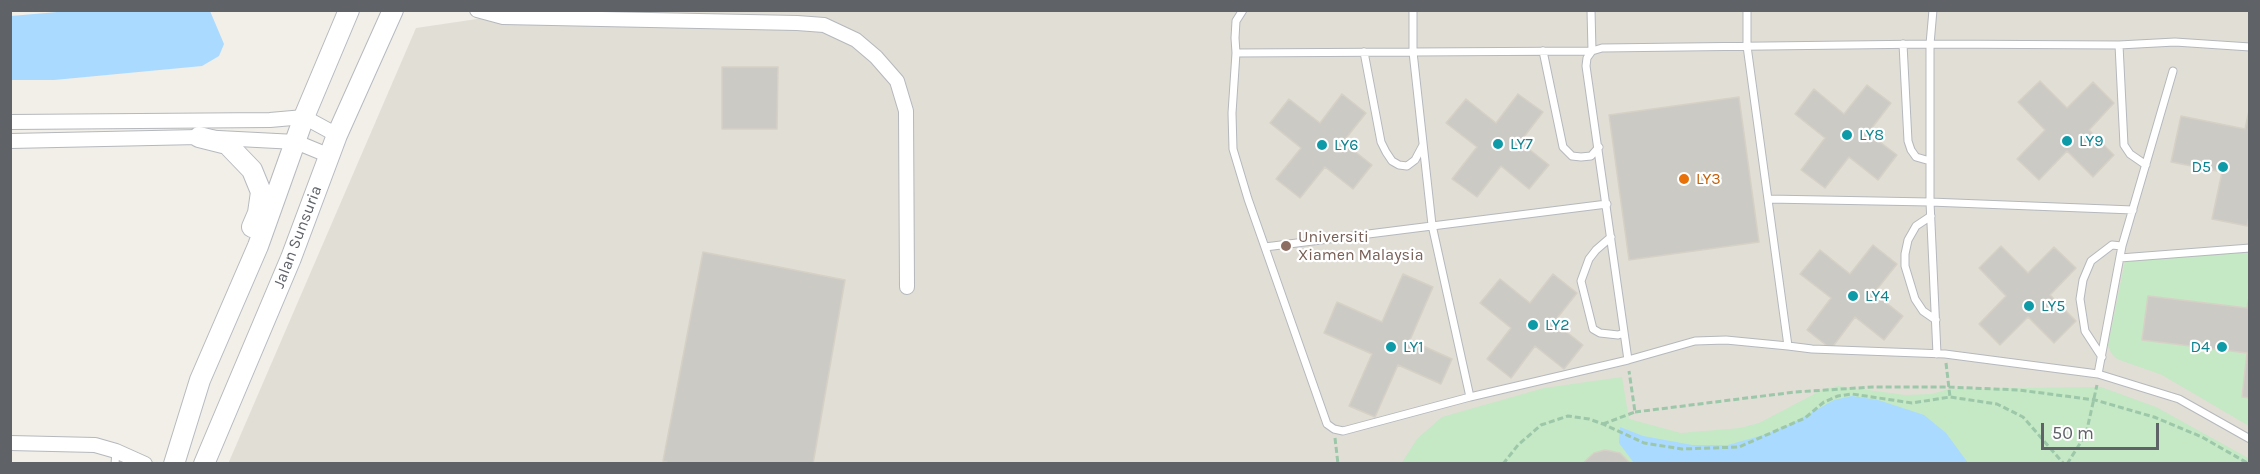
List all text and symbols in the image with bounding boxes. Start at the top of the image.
place label: LY8 [1859,125,1884,145]
marker: LY8 [1840,128,1854,142]
place label: LY9 [2079,131,2103,151]
place label: LY7 [1510,134,1533,154]
marker: LY9 [2060,134,2074,148]
place label: LY6 [1334,135,1358,155]
marker: LY7 [1491,137,1505,151]
marker: LY6 [1315,138,1329,152]
place label: D5 [2191,157,2211,177]
marker: D5 [2216,160,2230,174]
place label: LY3 [1696,169,1721,189]
marker: LY3 [1677,172,1691,186]
street label: Jalan Sunsuria [270,183,326,291]
place label: Universiti Xiamen Malaysia [1298,227,1424,265]
marker: Universiti Xiamen Malaysia [1279,239,1293,253]
place label: LY4 [1865,286,1889,306]
marker: LY4 [1846,289,1860,303]
place label: LY5 [2041,296,2065,316]
marker: LY5 [2022,299,2036,313]
place label: LY2 [1545,315,1569,335]
marker: LY2 [1526,318,1540,332]
place label: LY1 [1403,337,1423,357]
place label: D4 [2191,337,2210,357]
marker: LY1 [1384,340,1398,354]
marker: D4 [2215,340,2229,354]
scale bar [2044,411,2162,449]
text: 50 m [2052,422,2094,444]

